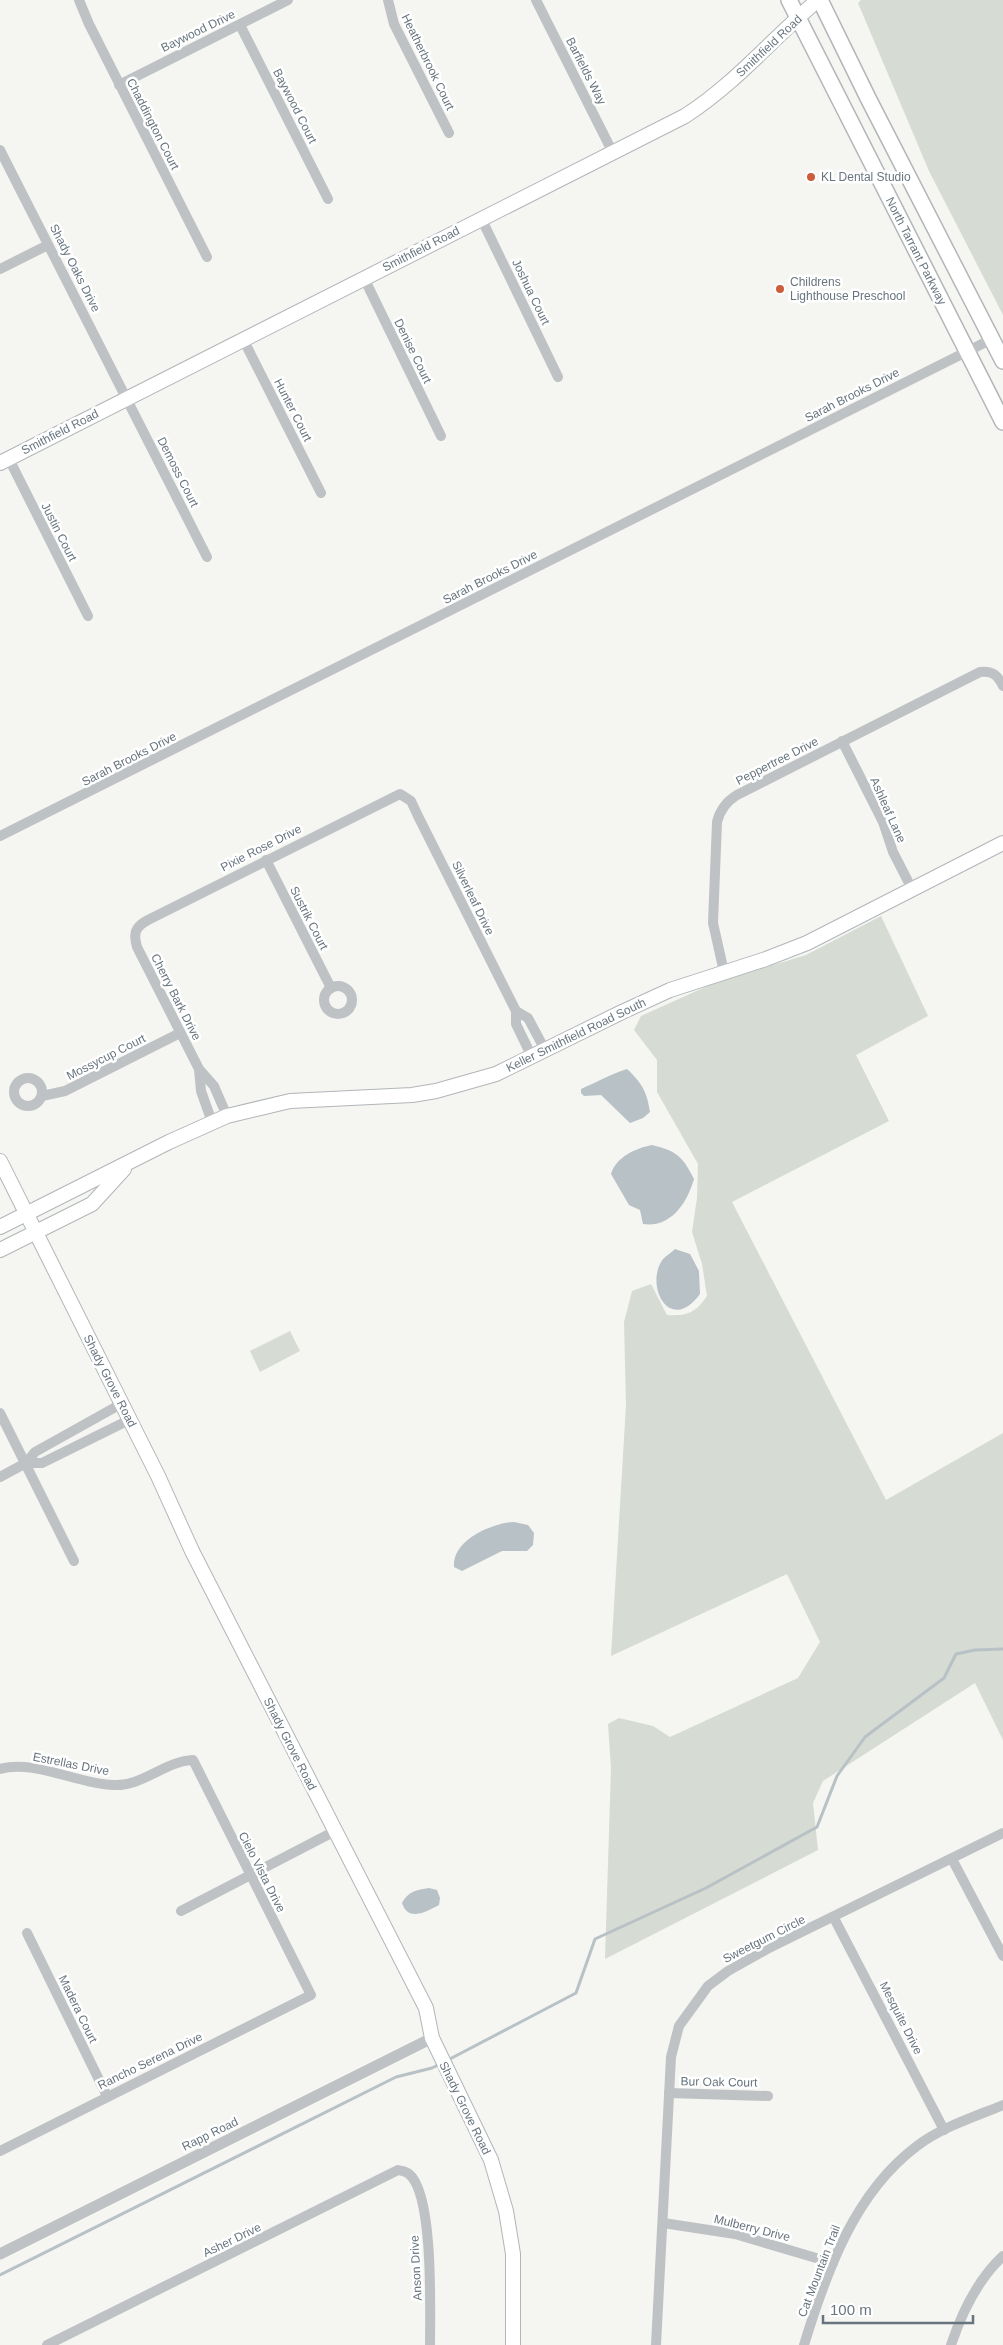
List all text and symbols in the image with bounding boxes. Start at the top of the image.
street label: Baywood Drive [159,7,238,55]
street label: Heatherbrook Court [399,12,458,113]
street label: Smithfield Road [733,12,805,80]
street label: Barfields Way [563,35,609,107]
street label: Baywood Court [270,66,320,146]
street label: Chaddington Court [124,76,182,173]
place label: KL Dental Studio [821,170,911,184]
marker: KL Dental Studio [805,171,817,183]
street label: North Tarrant Parkway [883,195,949,307]
street label: Shady Oaks Drive [47,222,103,315]
street label: Smithfield Road [380,224,462,274]
street label: Joshua Court [509,257,553,328]
place label: Childrens Lighthouse Preschool [790,275,905,303]
marker: Childrens Lighthouse Preschool [774,283,786,295]
street label: Denise Court [391,316,435,386]
street label: Sarah Brooks Drive [802,365,902,425]
street label: Hunter Court [271,376,315,444]
street label: Smithfield Road [19,407,101,457]
street label: Demoss Court [154,435,202,510]
street label: Justin Court [38,500,80,564]
street label: Sarah Brooks Drive [440,547,540,607]
street label: Sarah Brooks Drive [79,729,179,789]
street label: Peppertree Drive [733,734,821,788]
street label: Ashleaf Lane [867,775,909,845]
street label: Pixie Rose Drive [218,821,304,874]
street label: Silverleaf Drive [449,859,497,938]
street label: Sustrik Court [287,884,331,953]
street label: Cherry Bark Drive [148,951,204,1043]
street label: Keller Smithfield Road South [504,995,648,1075]
street label: Mossycup Court [64,1031,148,1083]
street label: Shady Grove Road [81,1332,139,1430]
street label: Shady Grove Road [261,1695,319,1793]
street label: Estrellas Drive [32,1750,111,1778]
street label: Cielo Vista Drive [236,1829,288,1915]
street label: Sweetgum Circle [720,1912,808,1966]
street label: Madera Court [56,1973,101,2046]
street label: Mesquite Drive [877,1979,926,2057]
street label: Rancho Serena Drive [95,2029,205,2092]
street label: Shady Grove Road [436,2059,494,2157]
street label: Bur Oak Court [681,2074,758,2090]
street label: Rapp Road [180,2114,240,2154]
street label: Mulberry Drive [712,2212,792,2244]
street label: Asher Drive [201,2220,264,2260]
street label: Cat Mountain Trail [795,2223,843,2319]
street label: Anson Drive [407,2235,425,2301]
scale bar [823,2292,973,2324]
text: 100 m [830,2301,872,2318]

